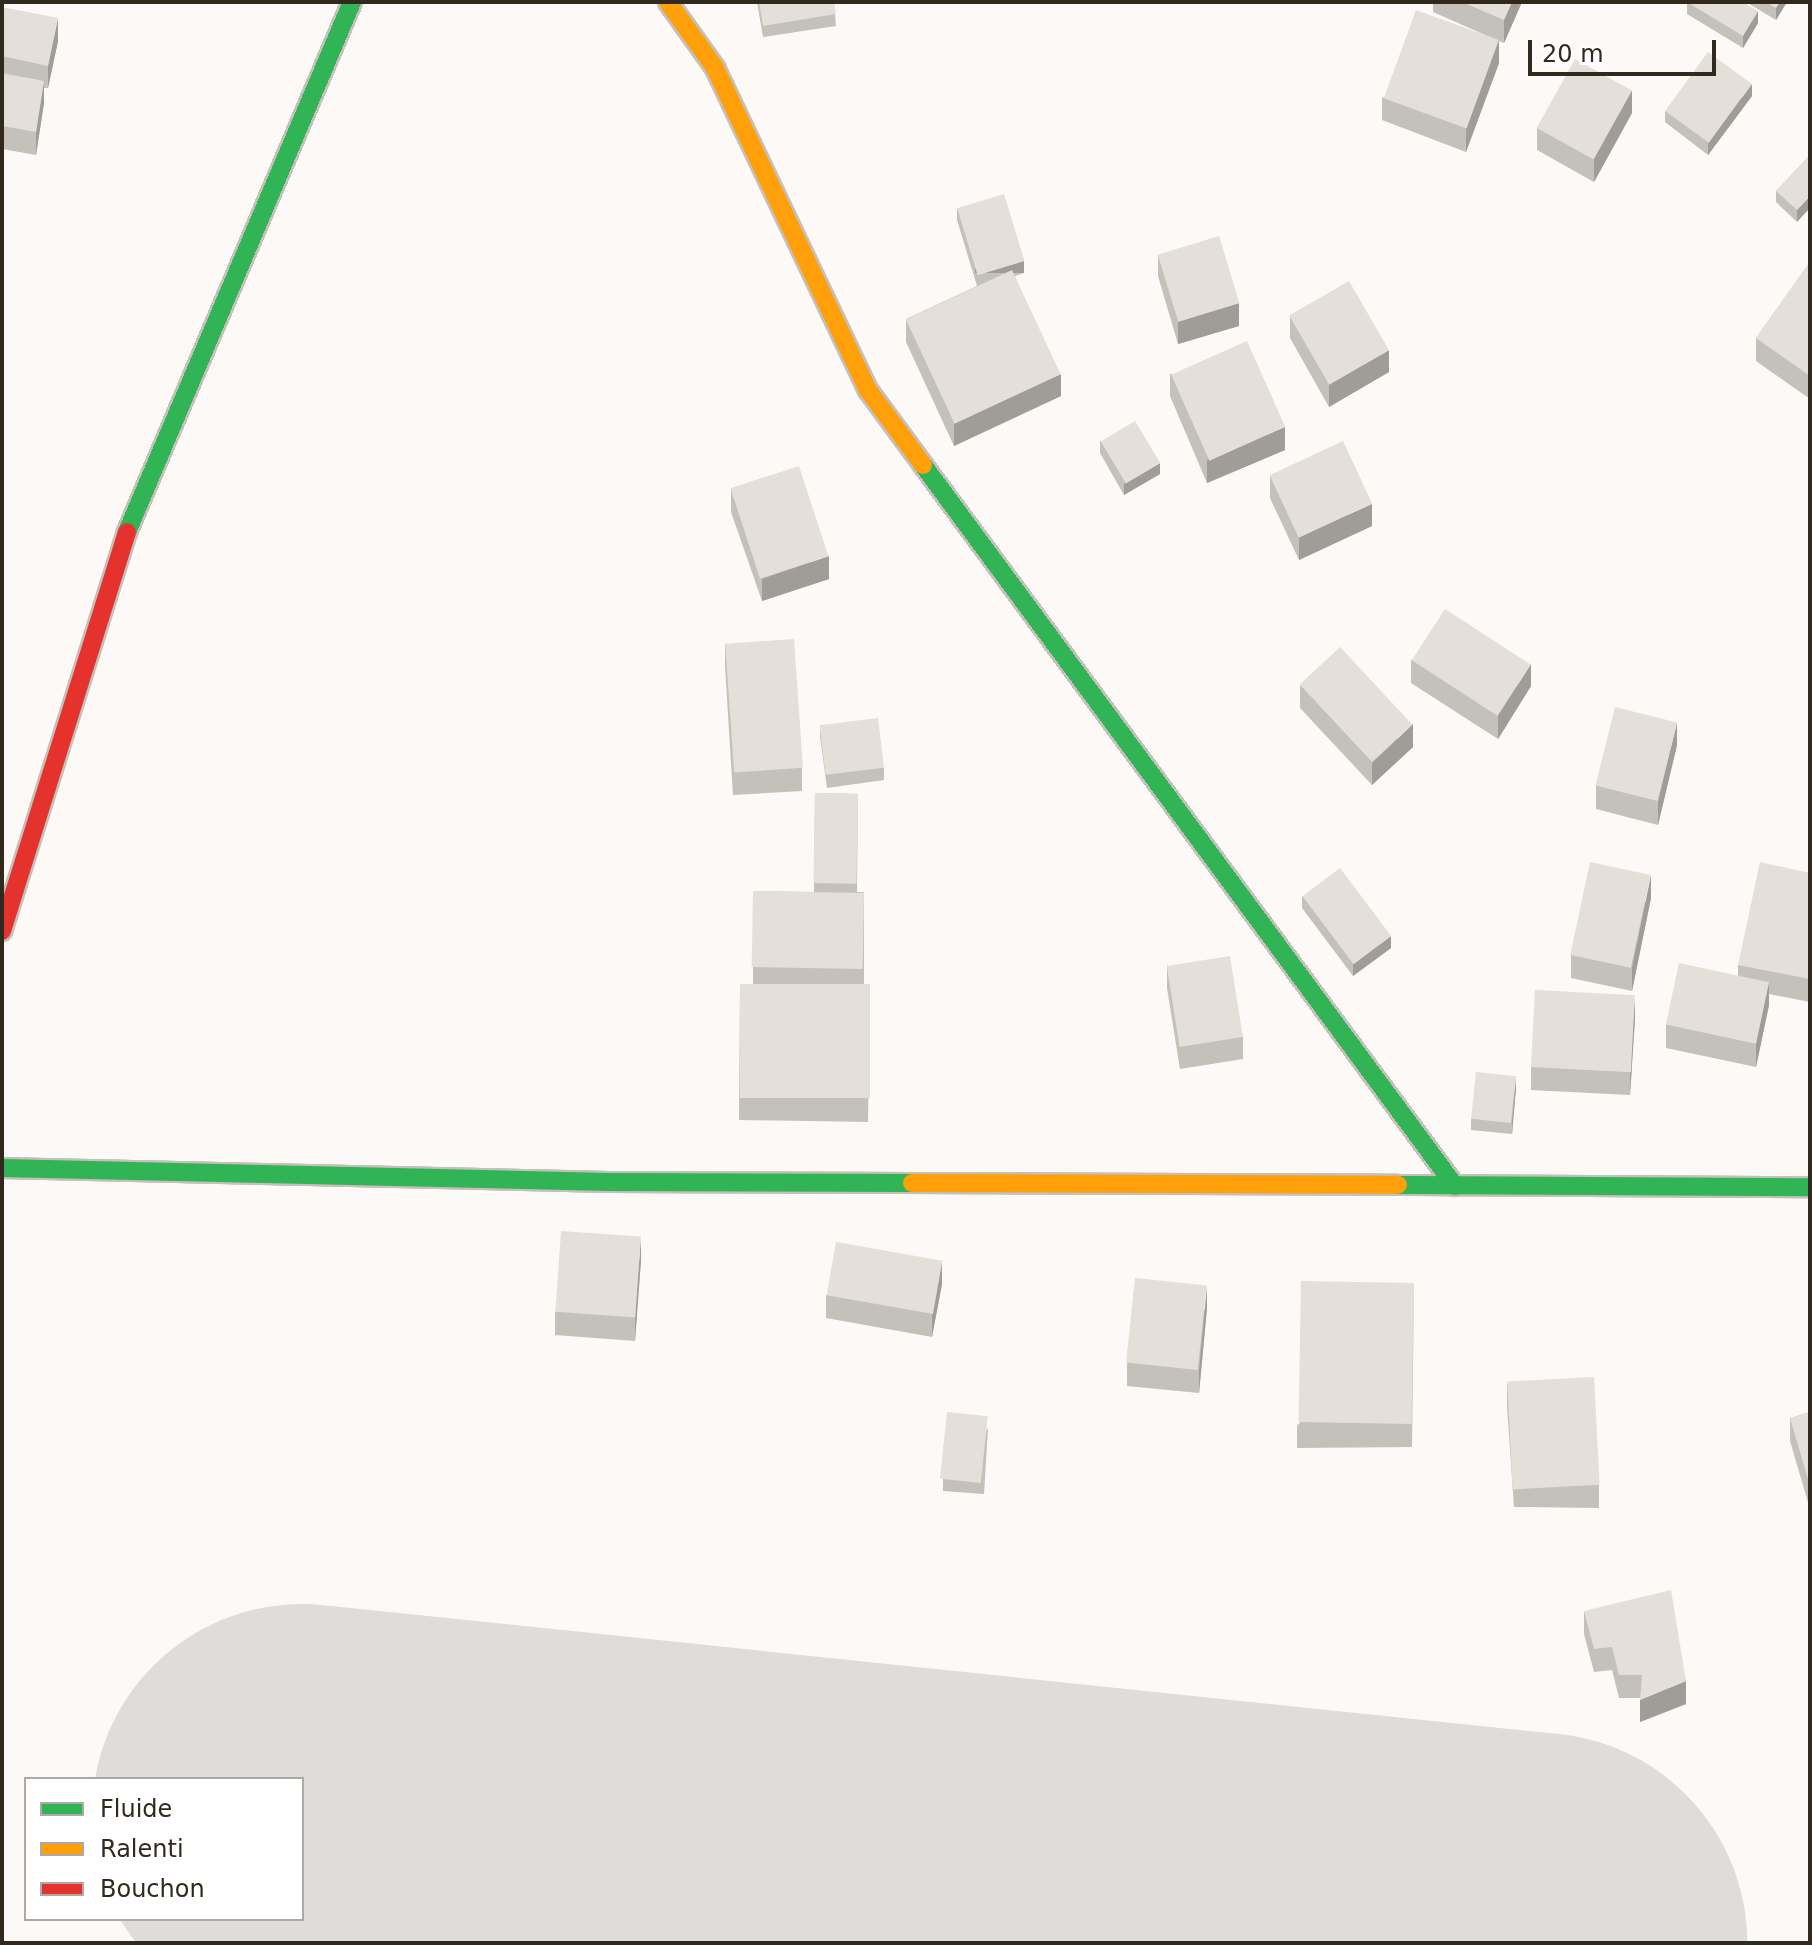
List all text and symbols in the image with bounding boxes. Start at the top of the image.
scale bar [1532,24,1720,74]
text: 20 m [1542,40,1604,68]
legend [24,1777,304,1921]
text: Fluide [100,1795,172,1823]
text: Ralenti [100,1835,184,1863]
text: Bouchon [100,1875,205,1903]

